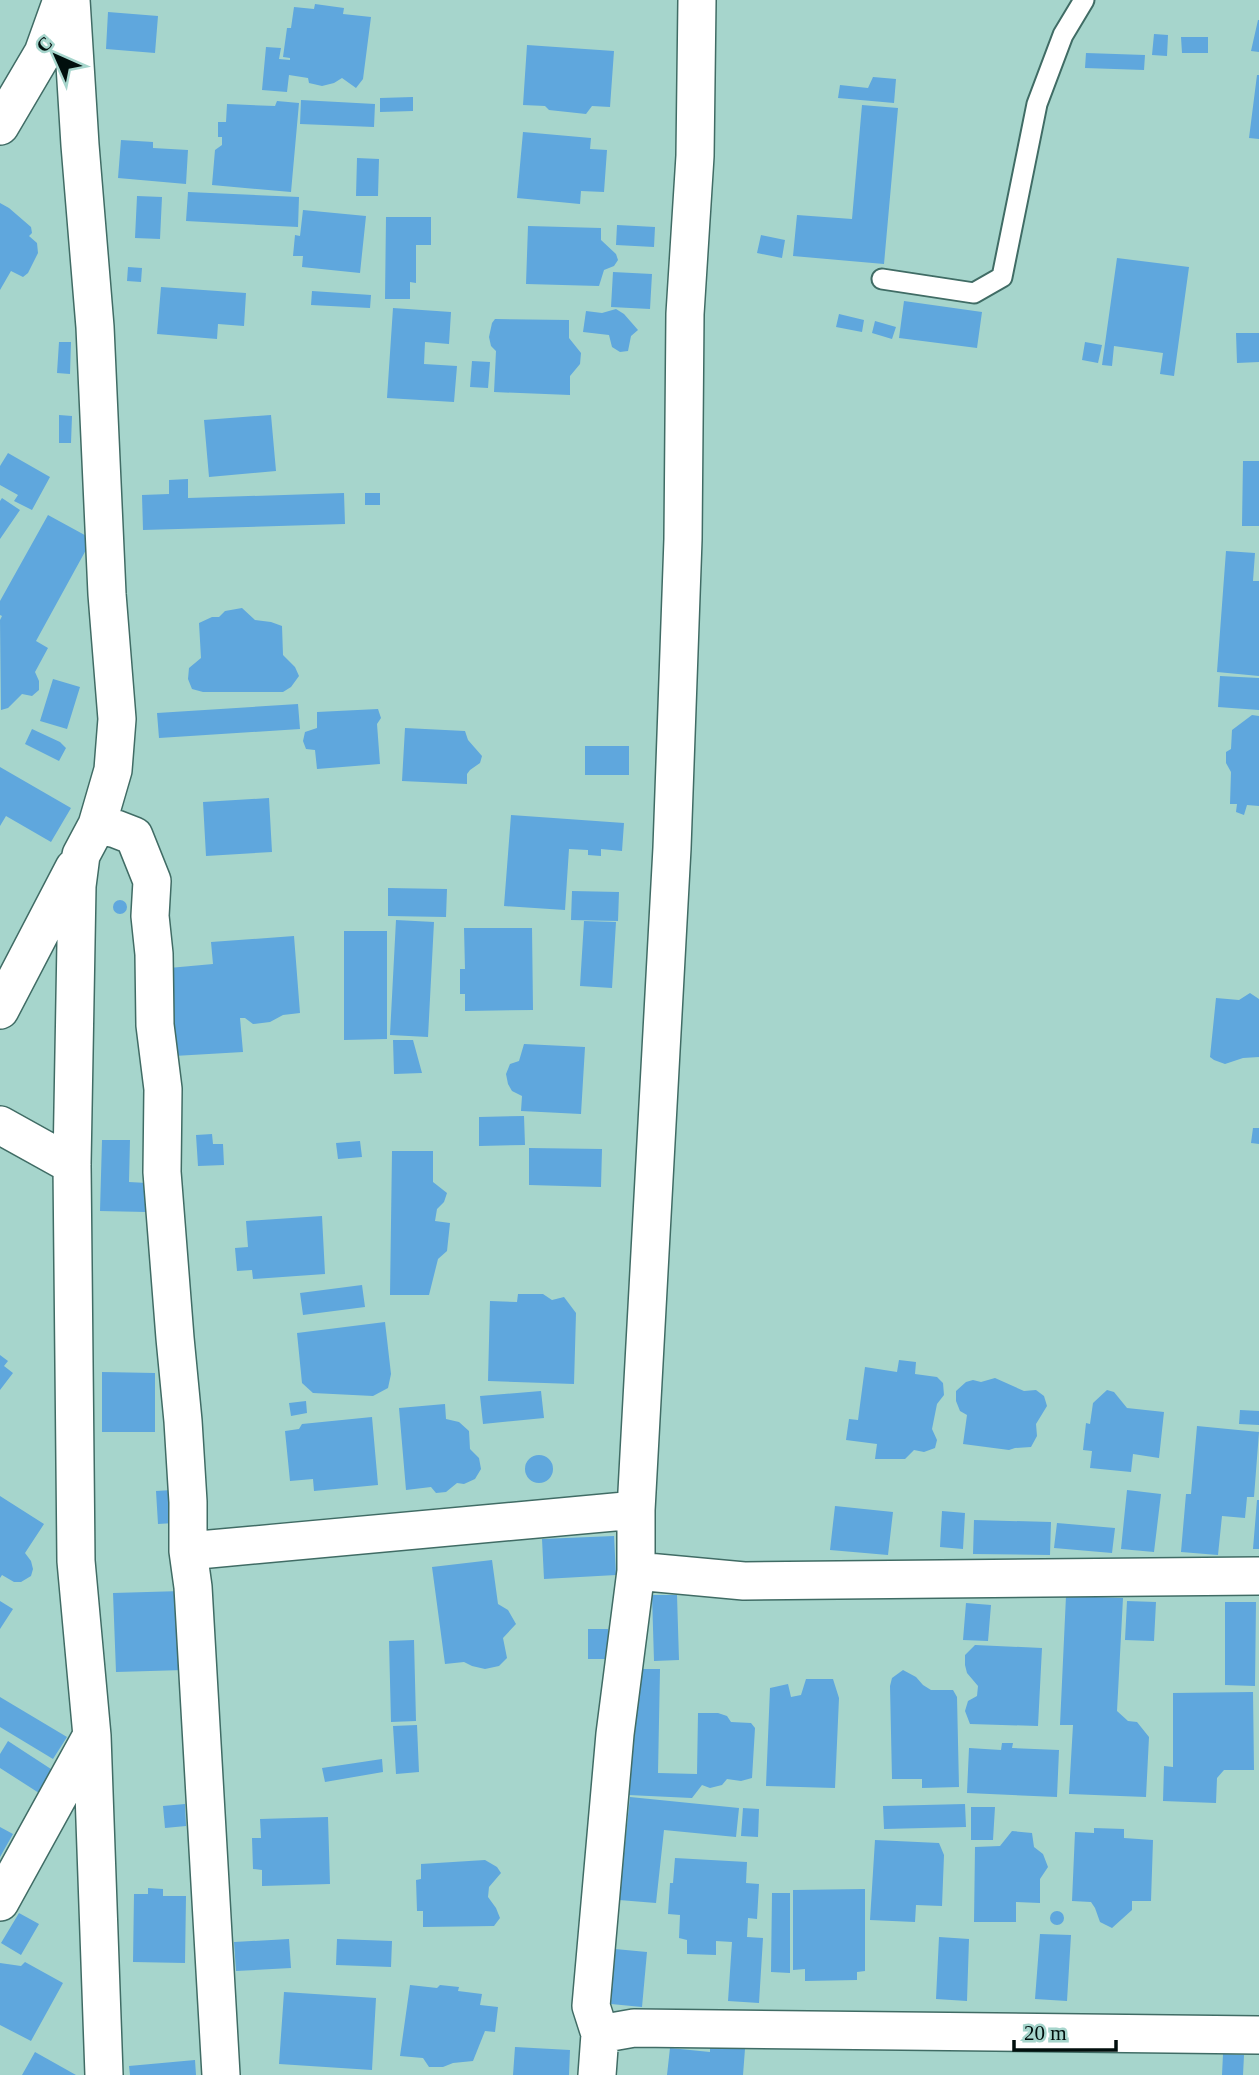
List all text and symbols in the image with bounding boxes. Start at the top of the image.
north arrow [21,21,91,91]
text: С [32,32,57,57]
scale bar [1014,2008,1116,2052]
text: 20 m [1024,2021,1067,2045]

